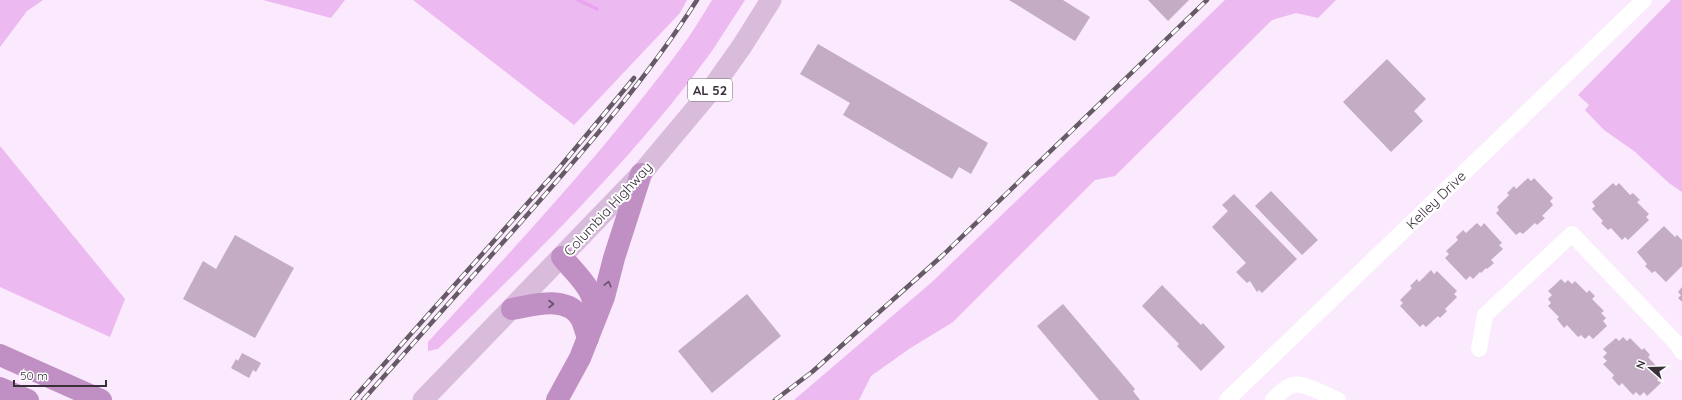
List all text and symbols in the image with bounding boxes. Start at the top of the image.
road number: AL 52 [688,79,732,101]
street label: Columbia Highway [560,158,656,260]
street label: Kelley Drive [1402,167,1470,233]
one-way arrow [603,281,611,287]
one-way arrow [548,300,554,308]
north arrow [1630,348,1670,388]
text: N [1633,358,1649,371]
scale bar [14,362,106,388]
text: 50 m [20,368,48,383]

